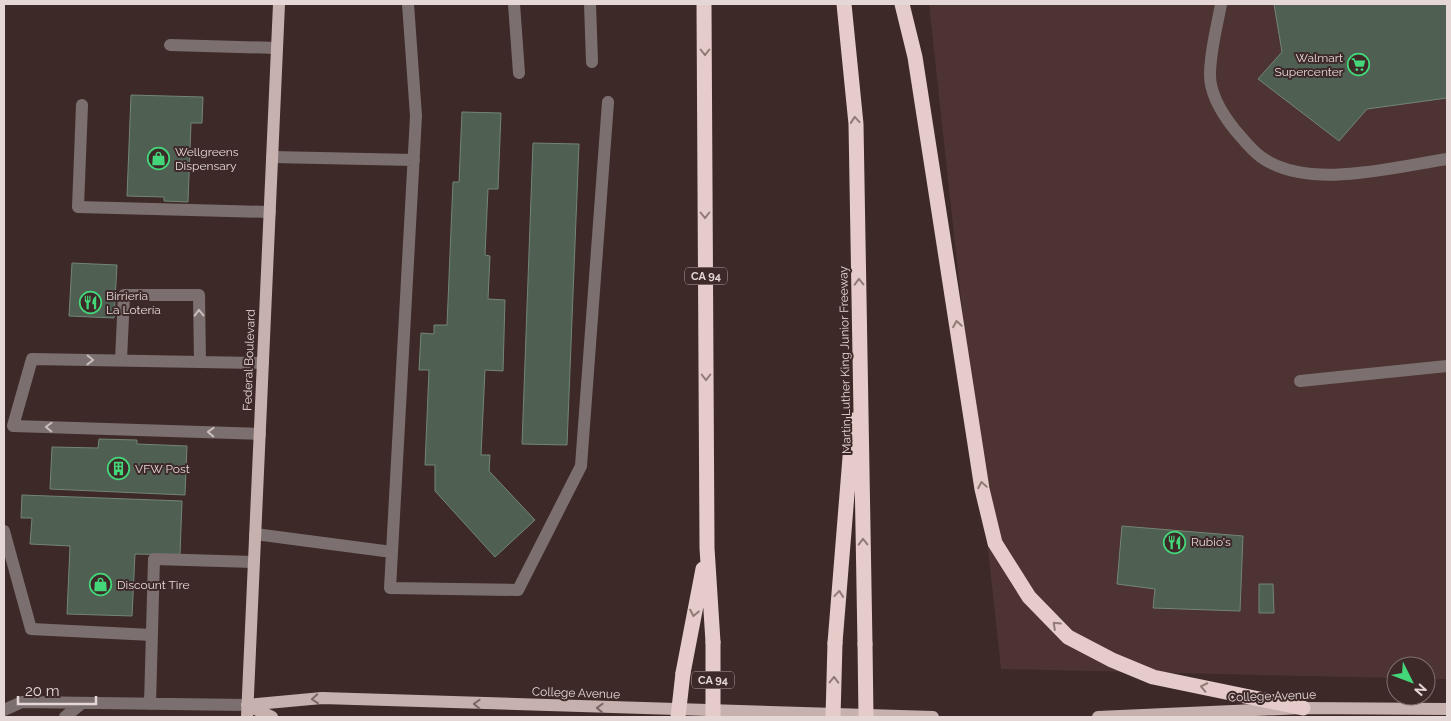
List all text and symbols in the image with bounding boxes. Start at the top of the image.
one-way arrow [700,49,710,57]
place label: Walmart Supercenter [1274,51,1344,79]
supermarket icon: Walmart Supercenter [1347,53,1371,77]
one-way arrow [850,116,861,124]
place label: Wellgreens Dispensary [175,145,239,173]
shop icon: Wellgreens Dispensary [147,147,171,171]
one-way arrow [700,212,710,219]
street label: Martin Luther King Junior Freeway [836,265,854,454]
road number: CA 94 [685,268,727,284]
one-way arrow [854,278,864,286]
place label: Birrieria La Lotería [106,289,161,317]
restaurant icon: Birrieria La Lotería [78,291,102,315]
one-way arrow [194,309,204,316]
street label: Federal Boulevard [240,309,258,411]
one-way arrow [952,320,963,328]
one-way arrow [86,355,94,365]
one-way arrow [701,374,711,382]
one-way arrow [44,422,52,432]
one-way arrow [207,427,215,438]
building icon: VFW Post [107,457,131,481]
place label: VFW Post [135,462,190,476]
one-way arrow [978,481,988,489]
restaurant icon: Rubio's [1163,530,1187,554]
place label: Rubio's [1191,535,1231,549]
one-way arrow [858,538,869,546]
shop icon: Discount Tire [89,573,113,597]
place label: Discount Tire [117,578,189,592]
one-way arrow [833,590,844,598]
one-way arrow [690,609,700,618]
one-way arrow [1053,622,1062,631]
north arrow [1386,656,1436,706]
road number: CA 94 [692,672,734,688]
scale bar [18,674,95,706]
one-way arrow [829,676,839,684]
text: N [1411,680,1430,699]
text: 20 m [25,682,60,700]
one-way arrow [1199,683,1208,693]
street label: College Avenue [532,684,620,702]
street label: College Avenue [1228,687,1316,705]
one-way arrow [310,693,318,704]
one-way arrow [473,699,480,709]
one-way arrow [595,702,603,713]

